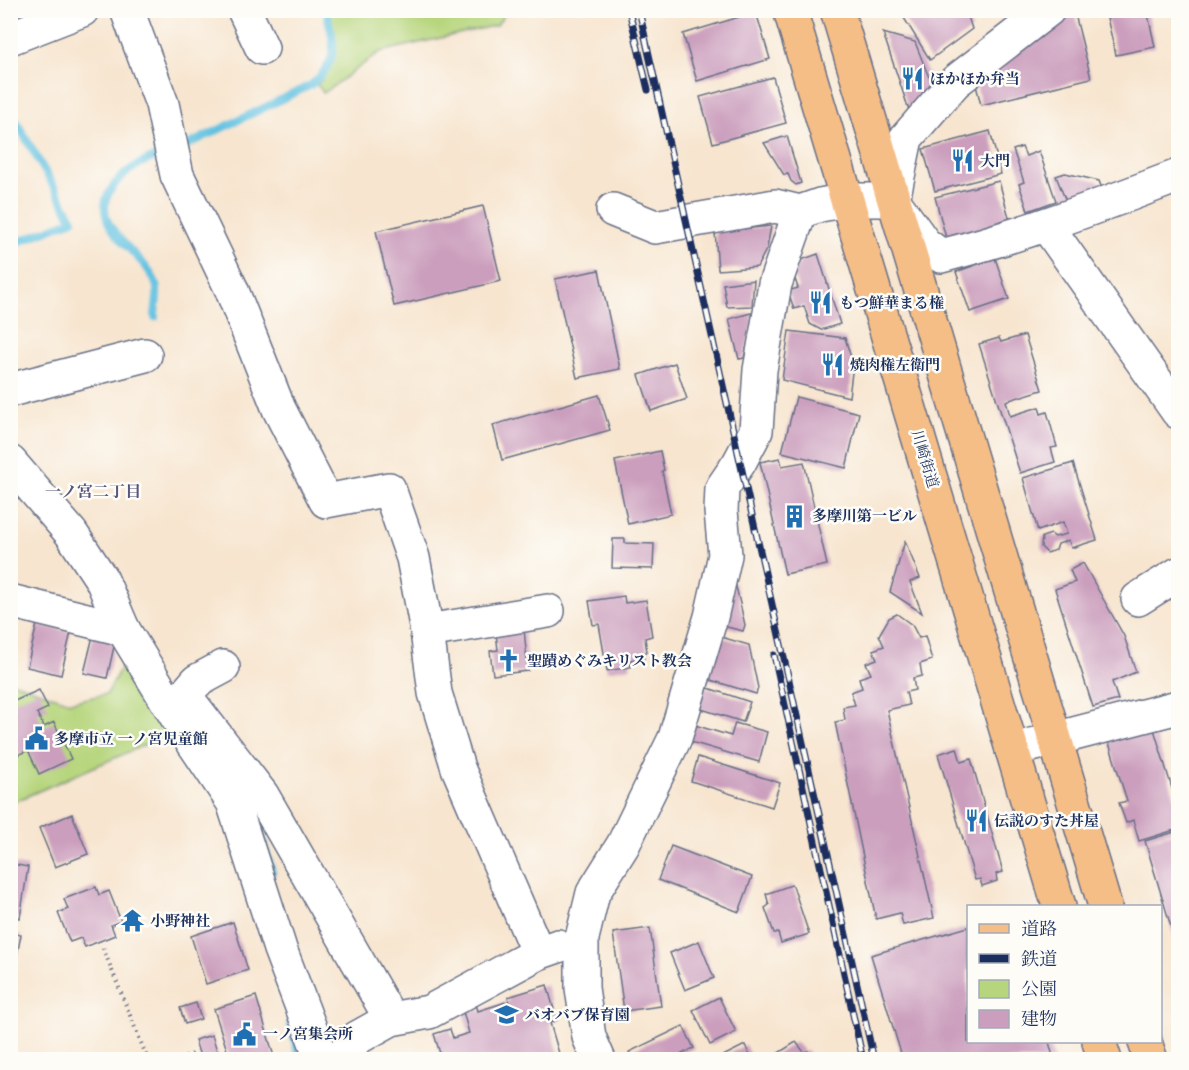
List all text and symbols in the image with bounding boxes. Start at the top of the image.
restaurant icon: ほかほか弁当 [899,66,925,92]
place label: ほかほか弁当 [930,69,1020,88]
restaurant icon: 大門 [949,148,975,174]
place label: 大門 [980,151,1010,170]
restaurant icon: もつ鮮華まる権 [808,290,834,316]
place label: もつ鮮華まる権 [839,293,944,312]
restaurant icon: 焼肉権左衛門 [819,352,845,378]
place label: 焼肉権左衛門 [850,355,940,374]
street label: 川崎街道 [908,427,943,490]
district label: 一ノ宮二丁目 [45,481,141,501]
building icon: 多摩川第一ビル [781,503,807,529]
place label: 多摩川第一ビル [812,506,917,525]
church icon: 聖蹟めぐみキリスト教会 [496,648,522,674]
place label: 聖蹟めぐみキリスト教会 [527,651,692,670]
public building icon: 多摩市立 一ノ宮児童館 [23,726,49,752]
place label: 多摩市立 一ノ宮児童館 [54,729,208,748]
restaurant icon: 伝説のすた丼屋 [963,808,989,834]
place label: 伝説のすた丼屋 [994,811,1099,830]
legend [967,905,1162,1043]
temple icon: 小野神社 [119,908,145,934]
place label: 小野神社 [150,911,210,930]
text: 道路 [1021,918,1057,940]
text: 鉄道 [1021,948,1057,970]
text: 公園 [1021,978,1057,1000]
school or university icon: バオバブ保育園 [494,1002,520,1028]
place label: バオバブ保育園 [525,1005,630,1024]
text: 建物 [1021,1008,1057,1030]
public building icon: 一ノ宮集会所 [232,1021,258,1047]
place label: 一ノ宮集会所 [263,1024,353,1043]

